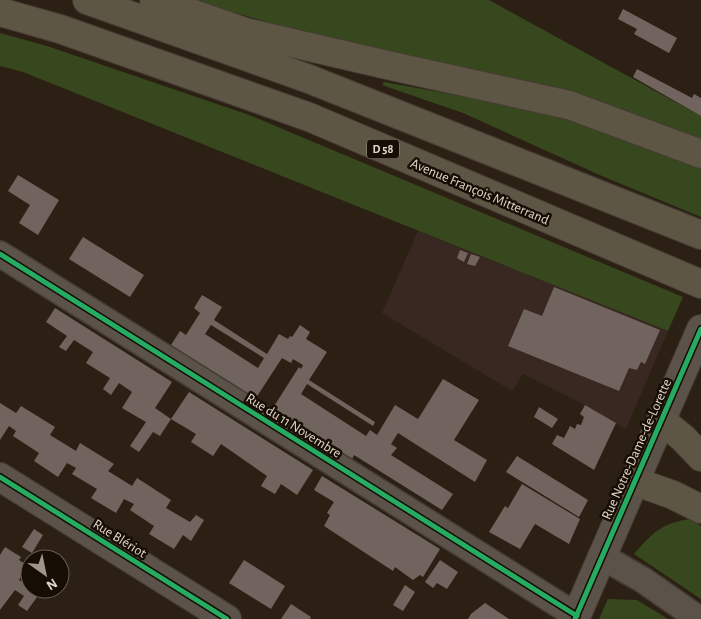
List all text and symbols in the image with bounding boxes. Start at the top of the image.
road number: D 58 [367,140,399,158]
street label: Avenue François Mitterrand [408,156,551,227]
street label: Rue Notre-Dame-de-Lorette [600,377,674,522]
street label: Rue du 11 Novembre [243,391,344,461]
street label: Rue Blériot [90,517,149,561]
north arrow [20,549,70,599]
text: N [44,576,59,593]

